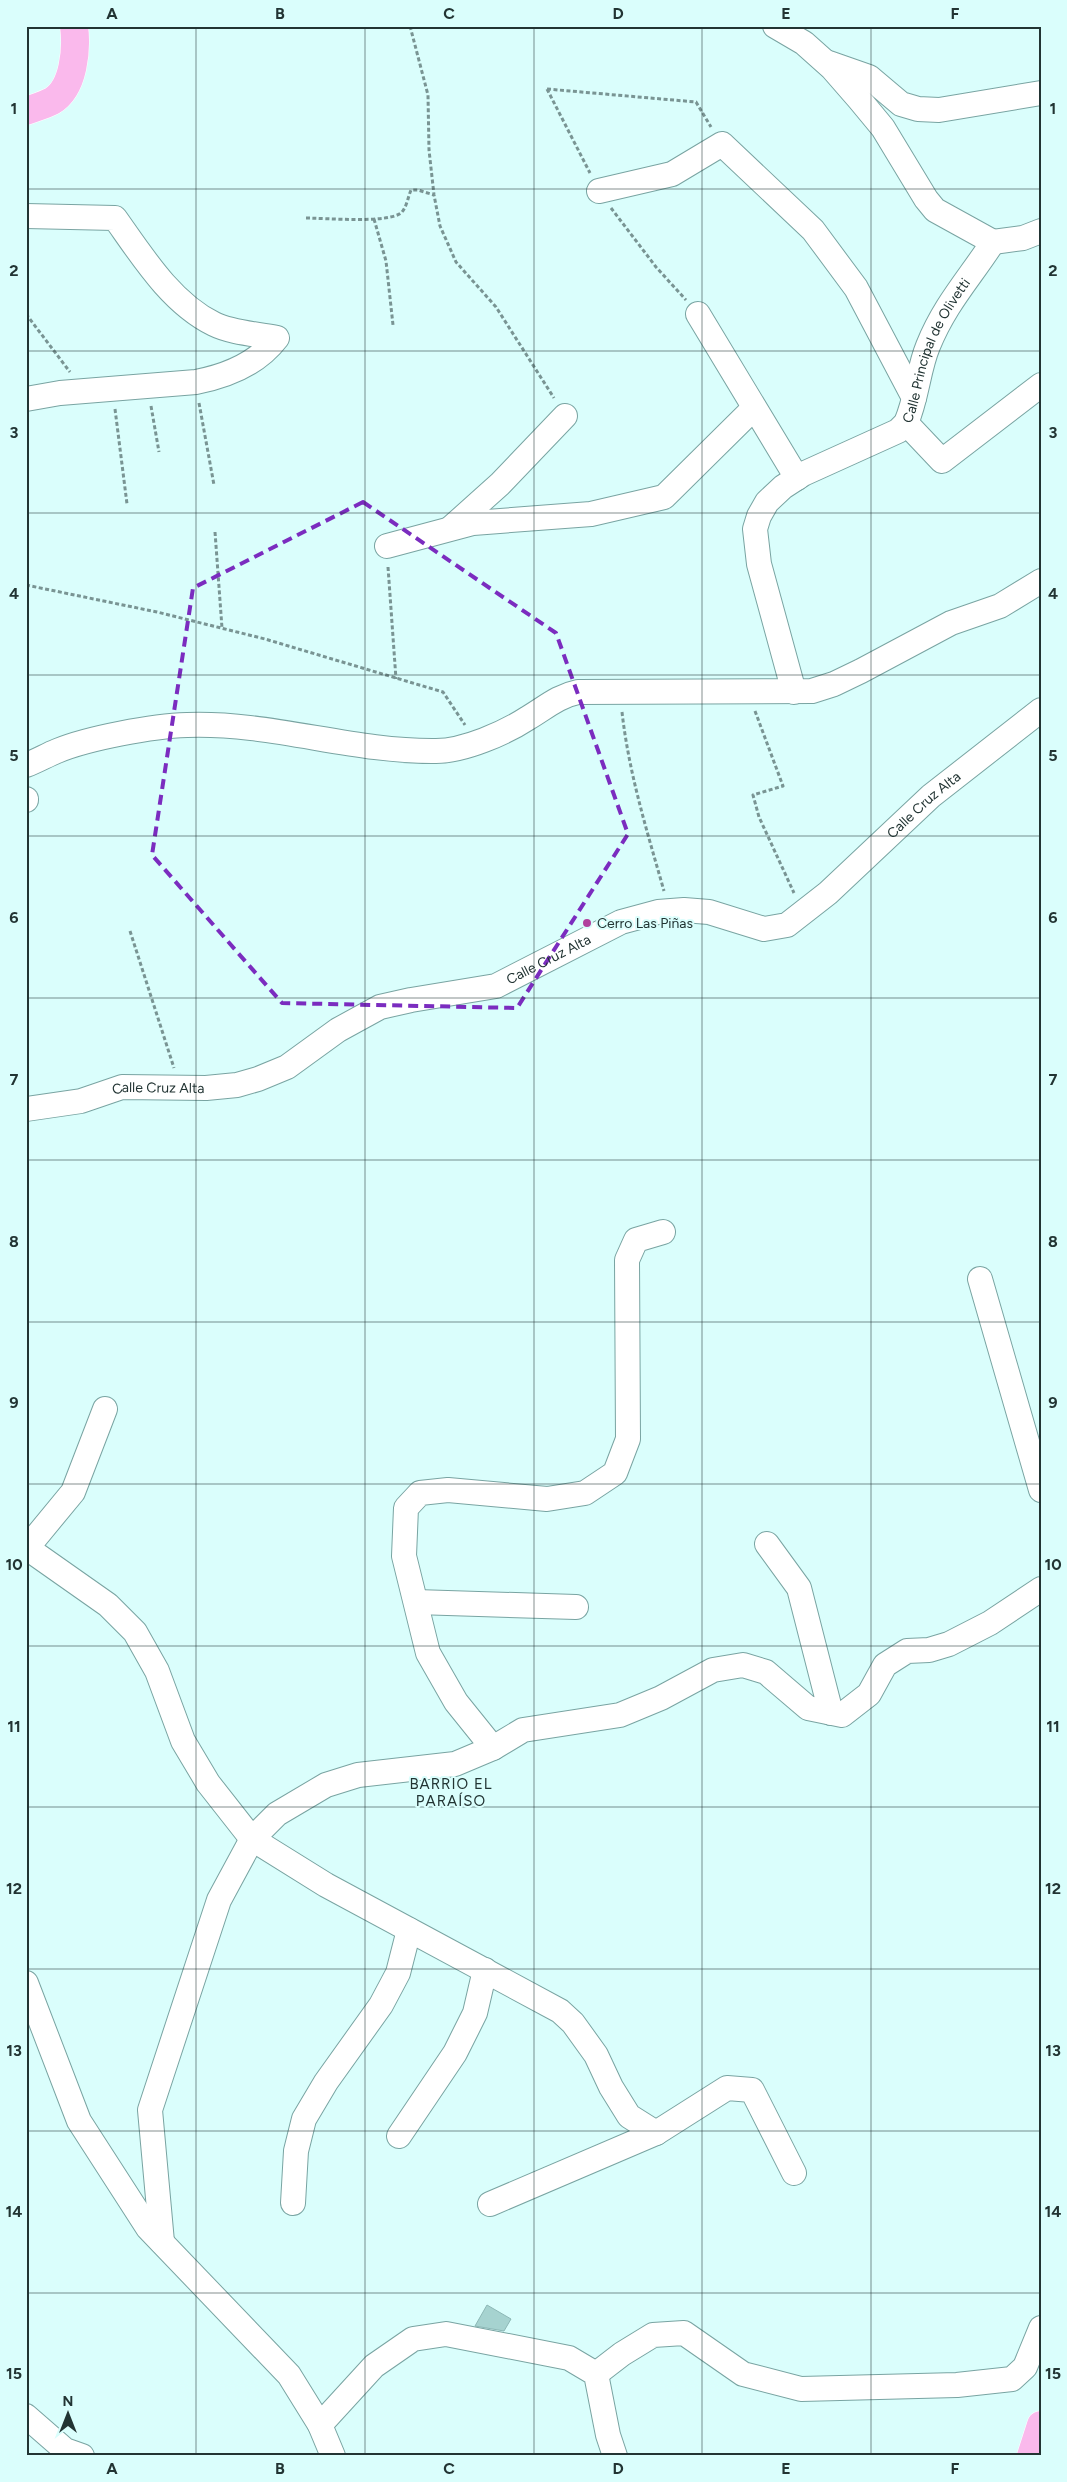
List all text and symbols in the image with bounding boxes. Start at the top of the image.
text: A [106,4,118,23]
text: B [275,4,285,23]
text: C [443,4,455,23]
text: D [612,4,624,23]
text: E [781,4,791,23]
text: F [951,4,960,23]
text: 1 [11,99,17,118]
text: 1 [1050,99,1056,118]
text: 2 [9,261,19,280]
text: 2 [1048,261,1058,280]
street label: Calle Principal de Olivetti [899,275,974,426]
text: 3 [10,423,19,442]
text: 3 [1049,423,1058,442]
text: 4 [9,584,19,603]
text: 4 [1048,584,1058,603]
text: 5 [9,746,19,765]
text: 5 [1048,746,1058,765]
street label: Calle Cruz Alta [884,768,964,842]
text: 6 [9,908,19,927]
text: 6 [1048,908,1058,927]
place label: Cerro Las Piñas [597,915,693,932]
marker: Cerro Las Piñas [581,917,593,929]
street label: Calle Cruz Alta [504,931,594,988]
text: 7 [10,1070,19,1089]
text: 7 [1049,1070,1058,1089]
street label: Calle Cruz Alta [110,1079,204,1099]
text: 8 [9,1232,19,1251]
text: 8 [1048,1232,1058,1251]
text: 9 [9,1393,19,1412]
text: 9 [1048,1393,1058,1412]
text: 10 [5,1555,23,1574]
text: 10 [1044,1555,1062,1574]
text: 11 [7,1717,21,1736]
text: 11 [1046,1717,1060,1736]
district label: BARRIO EL PARAÍSO [409,1775,493,1810]
text: 12 [6,1879,22,1898]
text: 12 [1045,1879,1061,1898]
text: 13 [6,2041,22,2060]
text: 13 [1045,2041,1061,2060]
text: 14 [6,2202,22,2221]
text: 14 [1045,2202,1061,2221]
text: 15 [6,2364,22,2383]
text: 15 [1045,2364,1061,2383]
north arrow [42,2390,92,2440]
text: N [63,2393,73,2410]
text: A [106,2459,118,2478]
text: B [275,2459,285,2478]
text: C [443,2459,455,2478]
text: D [612,2459,624,2478]
text: E [781,2459,791,2478]
text: F [951,2459,960,2478]

